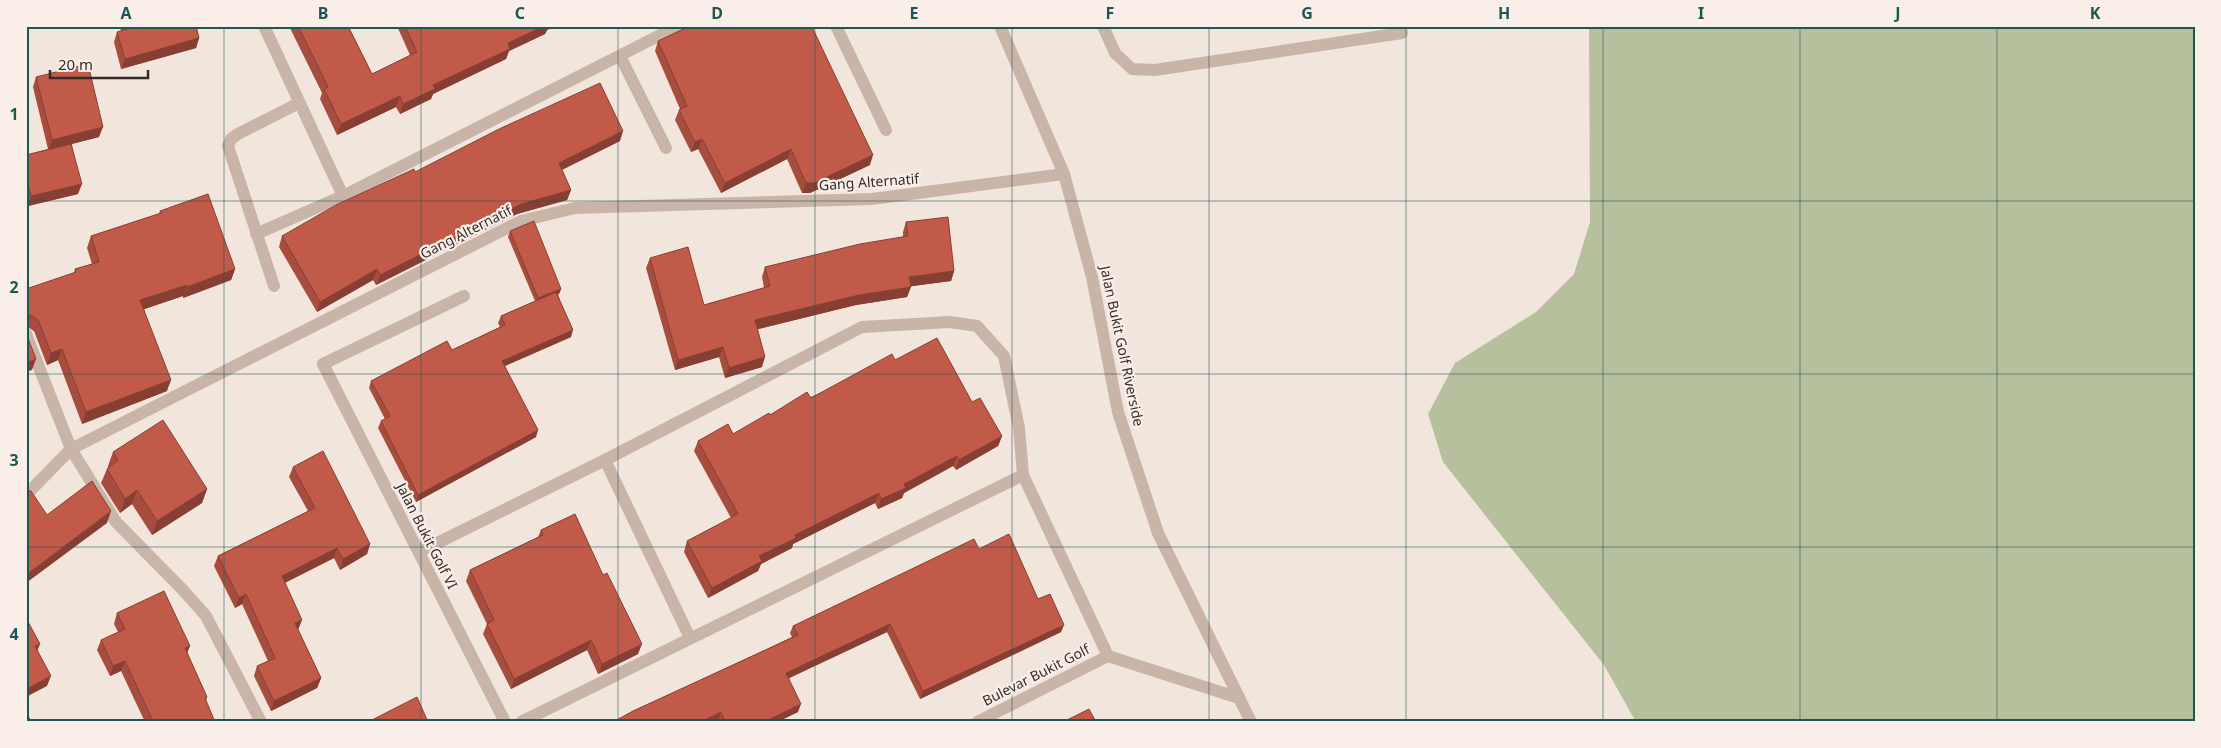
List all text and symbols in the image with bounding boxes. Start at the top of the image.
text: A [120,2,132,24]
text: B [318,2,328,24]
text: C [515,2,525,24]
text: D [711,2,723,24]
text: E [910,2,919,24]
text: F [1106,2,1114,24]
text: G [1301,2,1313,24]
text: H [1498,2,1510,24]
text: I [1698,2,1704,24]
text: J [1893,2,1901,24]
text: K [2090,2,2101,24]
scale bar [50,48,148,80]
text: 20 m [58,54,93,74]
text: 1 [9,103,19,125]
street label: Gang Alternatif [818,168,921,194]
street label: Gang Alternatif [417,200,516,263]
street label: Jalan Bukit Golf Riverside [1096,262,1149,428]
text: 2 [9,276,19,298]
text: 3 [9,449,19,471]
street label: Jalan Bukit Golf VI [392,478,463,592]
text: 4 [9,623,19,645]
street label: Bulevar Bukit Golf [979,639,1094,710]

